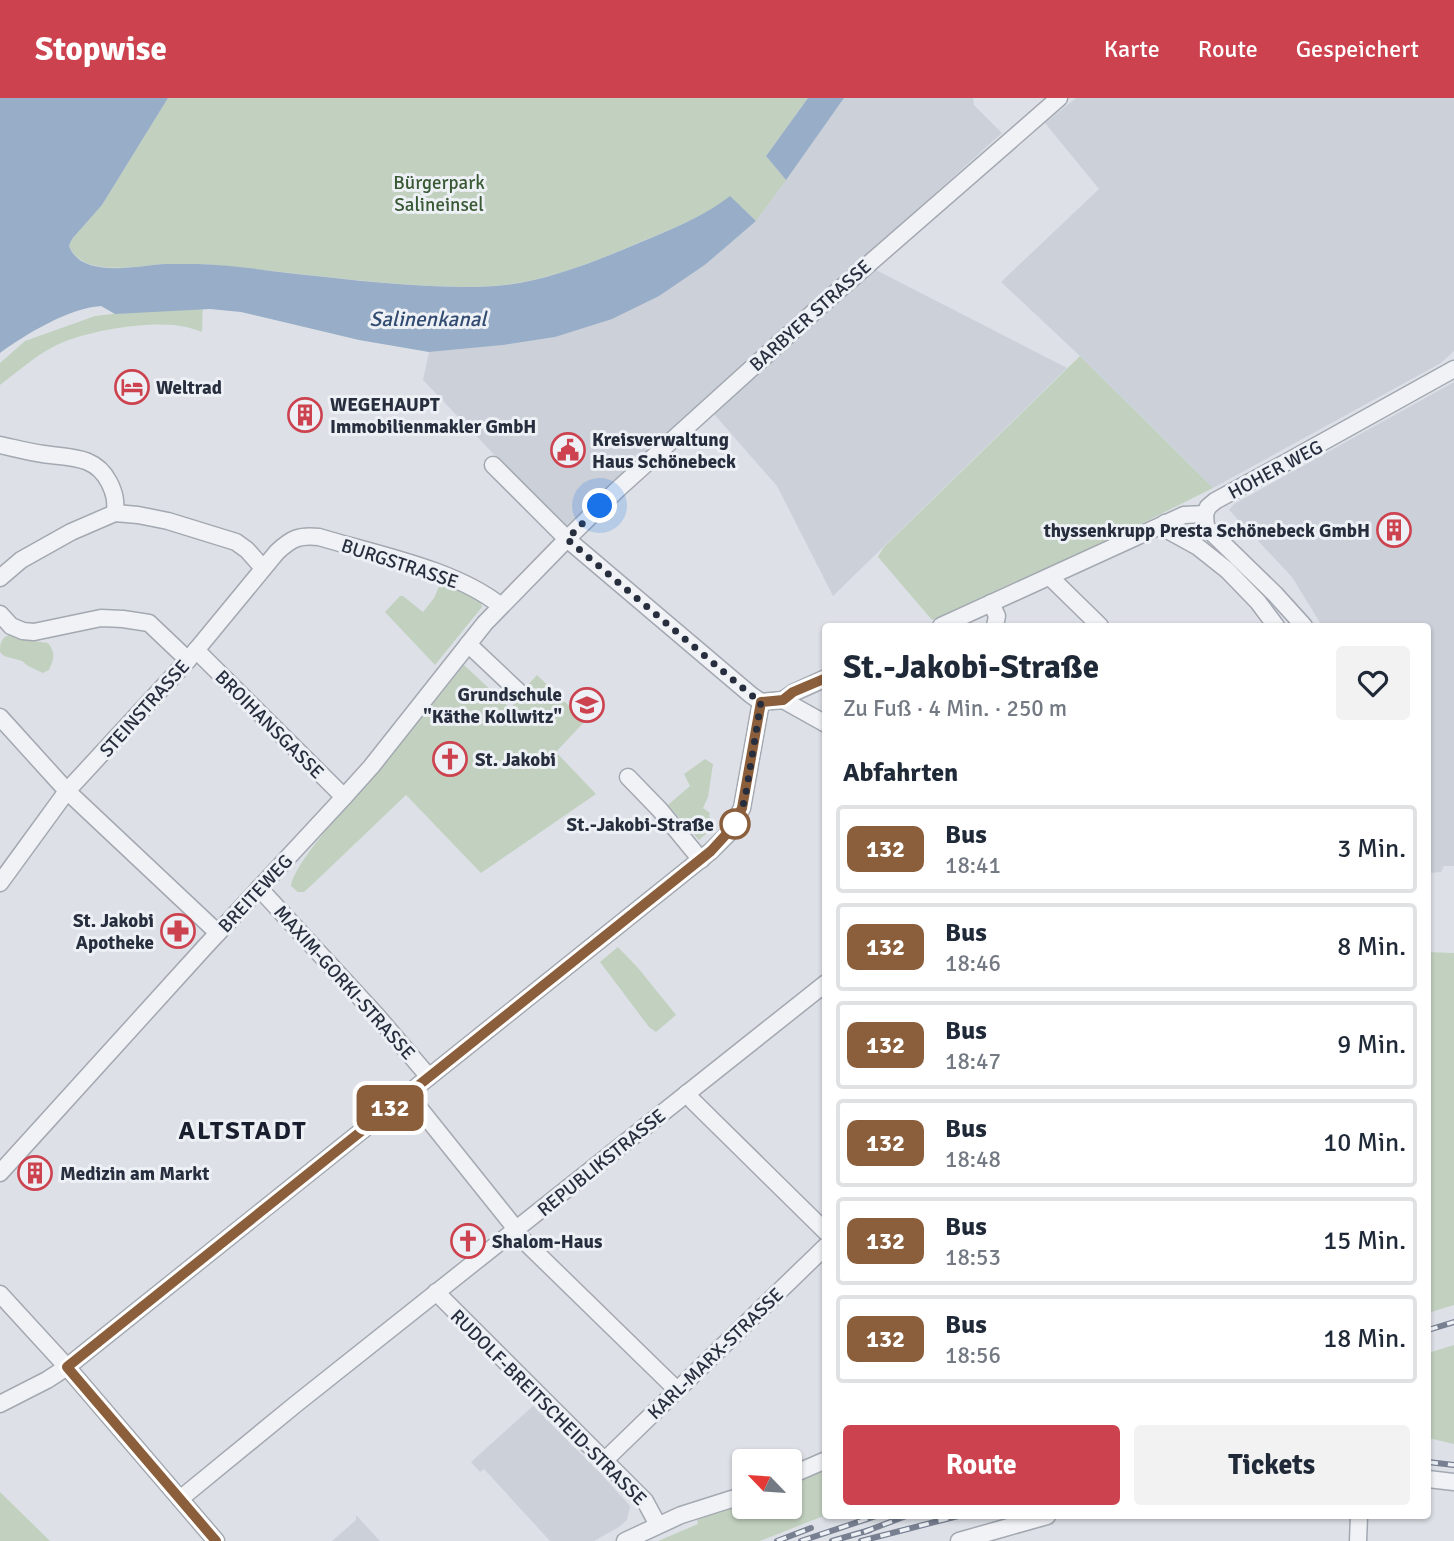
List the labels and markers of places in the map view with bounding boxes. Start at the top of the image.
hotel icon: Weltrad [113,368,151,406]
place label: Weltrad [156,376,222,400]
place label: WEGEHAUPT Immobilienmakler GmbH [330,393,536,439]
building icon: WEGEHAUPT Immobilienmakler GmbH [286,396,324,434]
place label: Kreisverwaltung Haus Schönebeck [592,428,736,474]
public building icon: Kreisverwaltung Haus Schönebeck [549,431,587,469]
building icon: thyssenkrupp Presta Schönebeck GmbH [1375,511,1413,549]
place label: thyssenkrupp Presta Schönebeck GmbH [1043,519,1370,543]
place label: Grundschule "Käthe Kollwitz" [423,683,562,729]
school or university icon: Grundschule "Käthe Kollwitz" [568,686,606,724]
church icon: St. Jakobi [431,740,469,778]
place label: St. Jakobi [475,748,556,772]
marker: St.-Jakobi-Straße [720,809,750,839]
place label: St.-Jakobi-Straße [567,813,714,837]
place label: St. Jakobi Apotheke [73,909,154,955]
pharmacy icon: St. Jakobi Apotheke [159,912,197,950]
building icon: Medizin am Markt [16,1154,54,1192]
place label: Medizin am Markt [60,1162,209,1186]
church icon: Shalom-Haus [449,1222,487,1260]
place label: Shalom-Haus [492,1230,602,1254]

